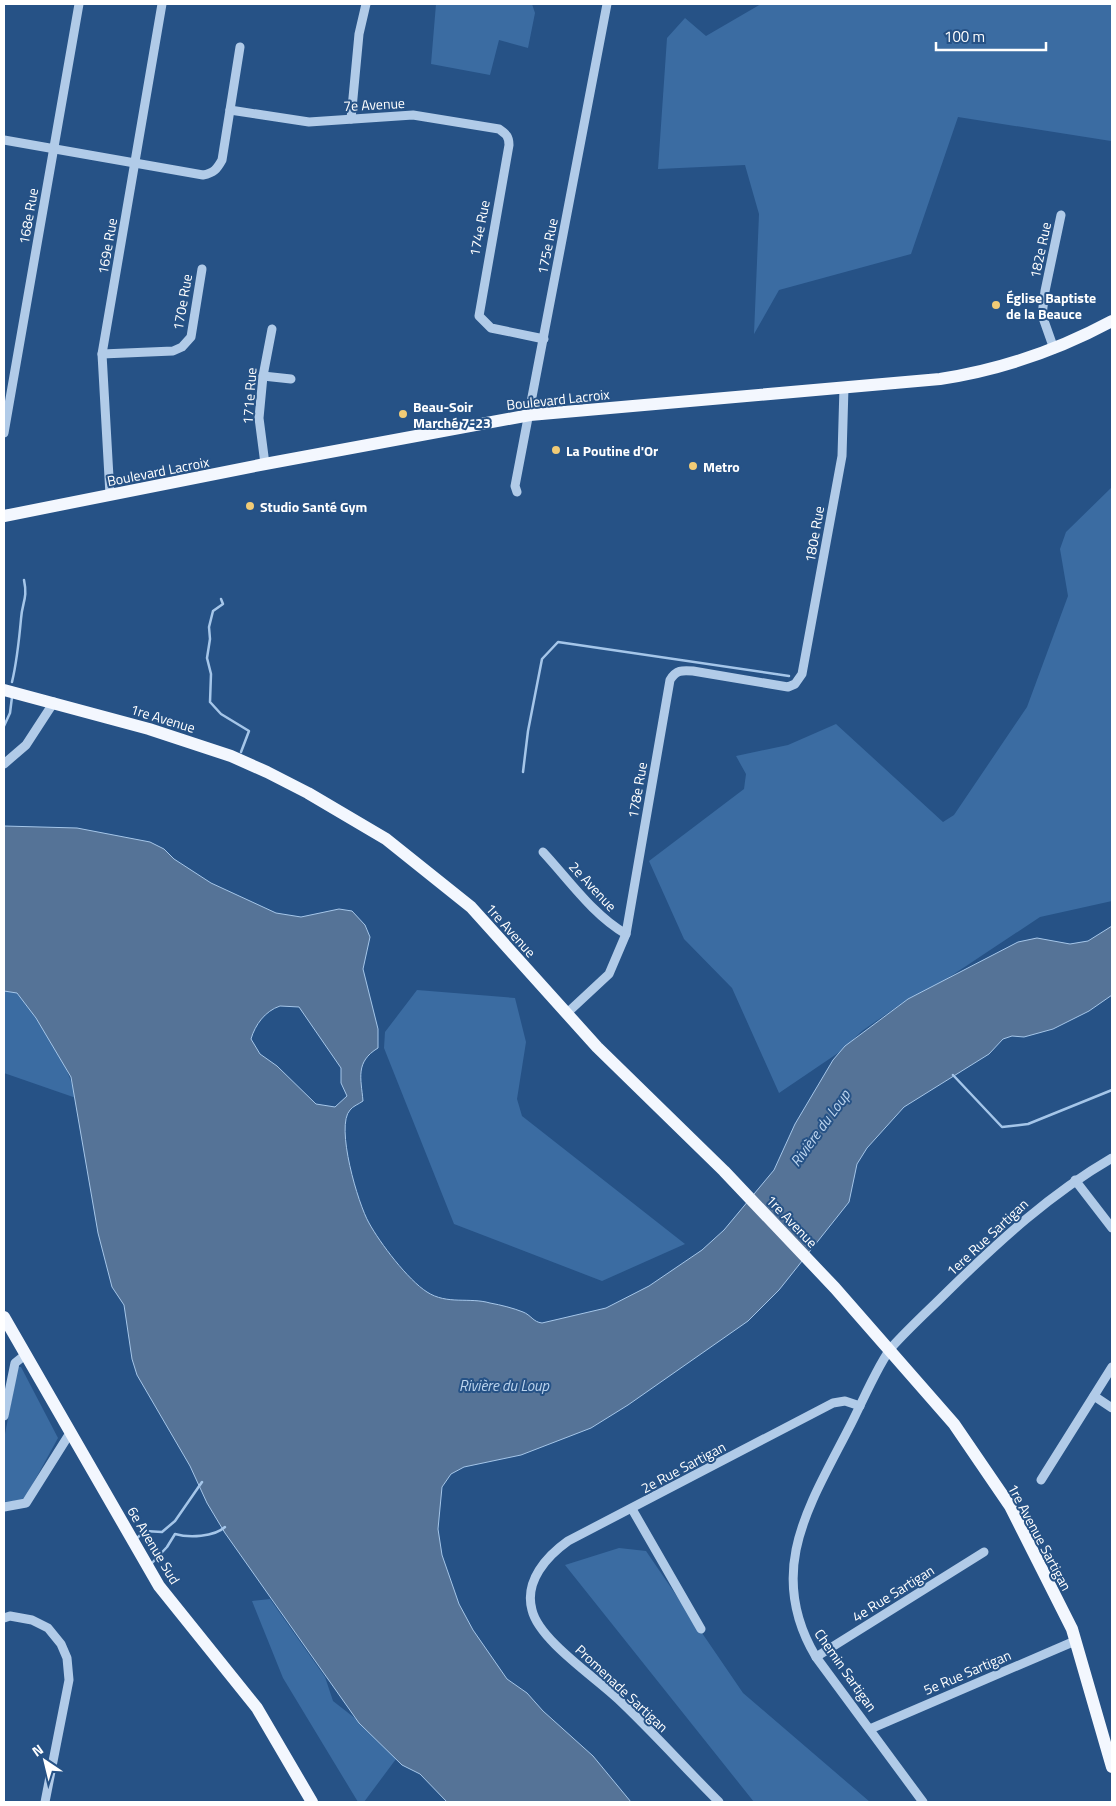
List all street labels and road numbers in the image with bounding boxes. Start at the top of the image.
street label: 7e Avenue [343,92,405,116]
street label: 168e Rue [13,186,43,246]
street label: 174e Rue [463,198,495,258]
street label: 169e Rue [92,216,122,276]
street label: 175e Rue [531,216,563,276]
street label: 182e Rue [1024,220,1056,280]
street label: 170e Rue [167,272,197,332]
street label: 171e Rue [237,367,261,425]
street label: Boulevard Lacroix [505,383,611,415]
street label: Boulevard Lacroix [105,451,212,491]
street label: 180e Rue [799,504,829,564]
street label: 1re Avenue [128,698,198,738]
street label: 178e Rue [622,760,652,820]
street label: 2e Avenue [564,856,622,916]
street label: 1re Avenue [481,898,541,962]
street label: 1re Avenue [761,1190,823,1252]
street label: 1ere Rue Sartigan [941,1193,1033,1281]
street label: 2e Rue Sartigan [637,1436,729,1498]
street label: 1re Avenue Sartigan [1003,1480,1077,1594]
street label: 6e Avenue Sud [123,1502,185,1588]
street label: 4e Rue Sartigan [848,1559,938,1627]
street label: Chemin Sartigan [810,1624,882,1716]
street label: Promenade Sartigan [571,1639,673,1737]
street label: 5e Rue Sartigan [920,1644,1014,1700]

